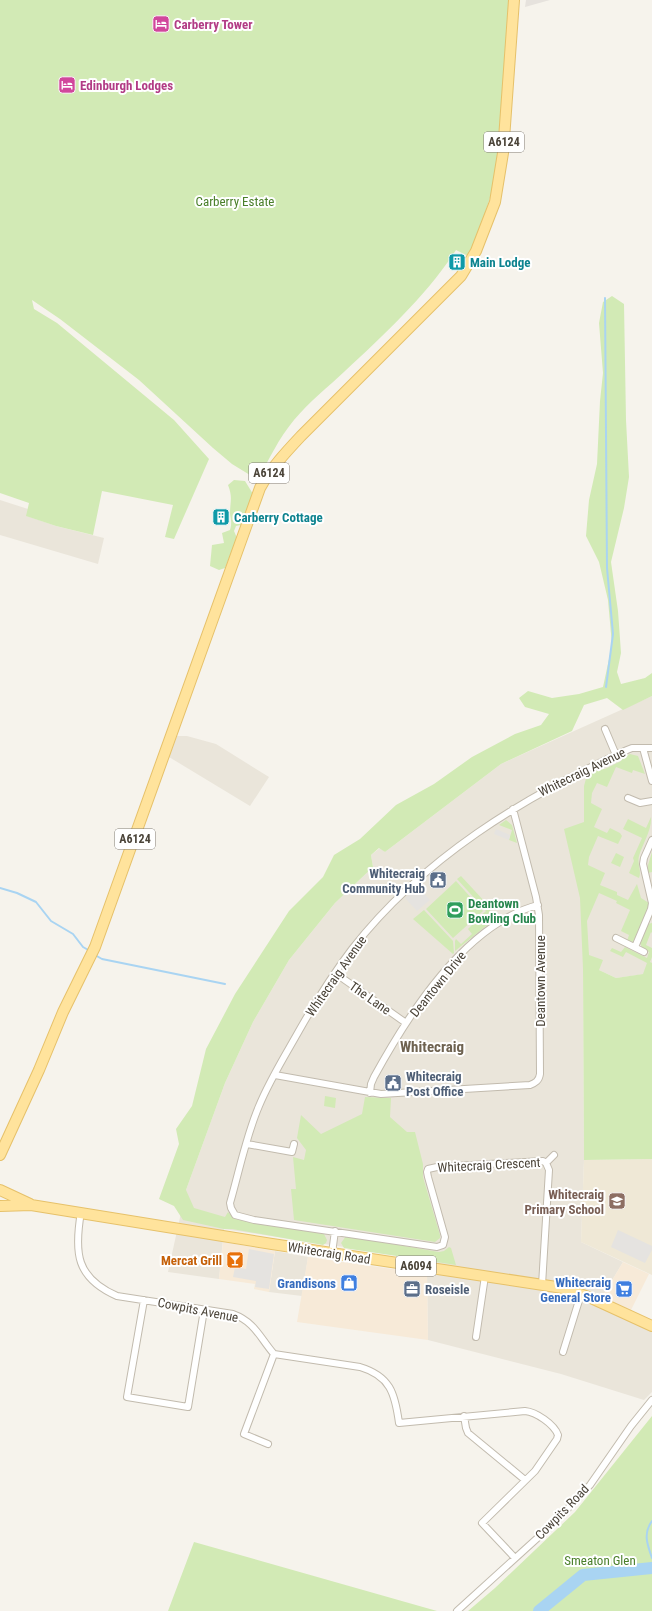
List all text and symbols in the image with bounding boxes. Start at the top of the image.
hotel icon: Carberry Tower [151,14,171,34]
place label: Carberry Tower [174,17,253,32]
hotel icon: Edinburgh Lodges [57,75,77,95]
place label: Edinburgh Lodges [80,78,173,93]
road number: A6124 [484,132,524,152]
park label: Carberry Estate [196,194,274,209]
building icon: Main Lodge [447,252,467,272]
place label: Main Lodge [470,255,531,270]
road number: A6124 [249,463,289,483]
building icon: Carberry Cottage [211,507,231,527]
place label: Carberry Cottage [234,510,323,525]
street label: Whitecraig Avenue [536,744,628,800]
road number: A6124 [115,829,155,849]
place label: Whitecraig Community Hub [342,866,425,896]
public building icon: Whitecraig Community Hub [428,870,448,890]
place label: Deantown Bowling Club [468,896,536,926]
sports icon: Deantown Bowling Club [445,900,465,920]
street label: Whitecraig Avenue [303,933,369,1019]
street label: Deantown Avenue [533,935,548,1027]
street label: Deantown Drive [407,948,469,1020]
street label: The Lane [346,978,394,1018]
district label: Whitecraig [400,1038,464,1056]
place label: Whitecraig Post Office [406,1069,463,1099]
public building icon: Whitecraig Post Office [383,1073,403,1093]
street label: Whitecraig Crescent [437,1155,541,1175]
place label: Whitecraig Primary School [524,1187,604,1217]
school or university icon: Whitecraig Primary School [607,1191,627,1211]
street label: Whitecraig Road [287,1239,371,1267]
bar icon: Mercat Grill [225,1250,245,1270]
place label: Mercat Grill [161,1253,222,1268]
road number: A6094 [396,1256,436,1276]
shop icon: Grandisons [339,1273,359,1293]
place label: Whitecraig General Store [540,1275,611,1305]
place label: Grandisons [277,1276,336,1291]
office icon: Roseisle [402,1279,422,1299]
supermarket icon: Whitecraig General Store [614,1279,634,1299]
place label: Roseisle [425,1282,469,1297]
street label: Cowpits Avenue [156,1295,240,1325]
street label: Cowpits Road [532,1481,592,1543]
park label: Smeaton Glen [564,1553,636,1568]

